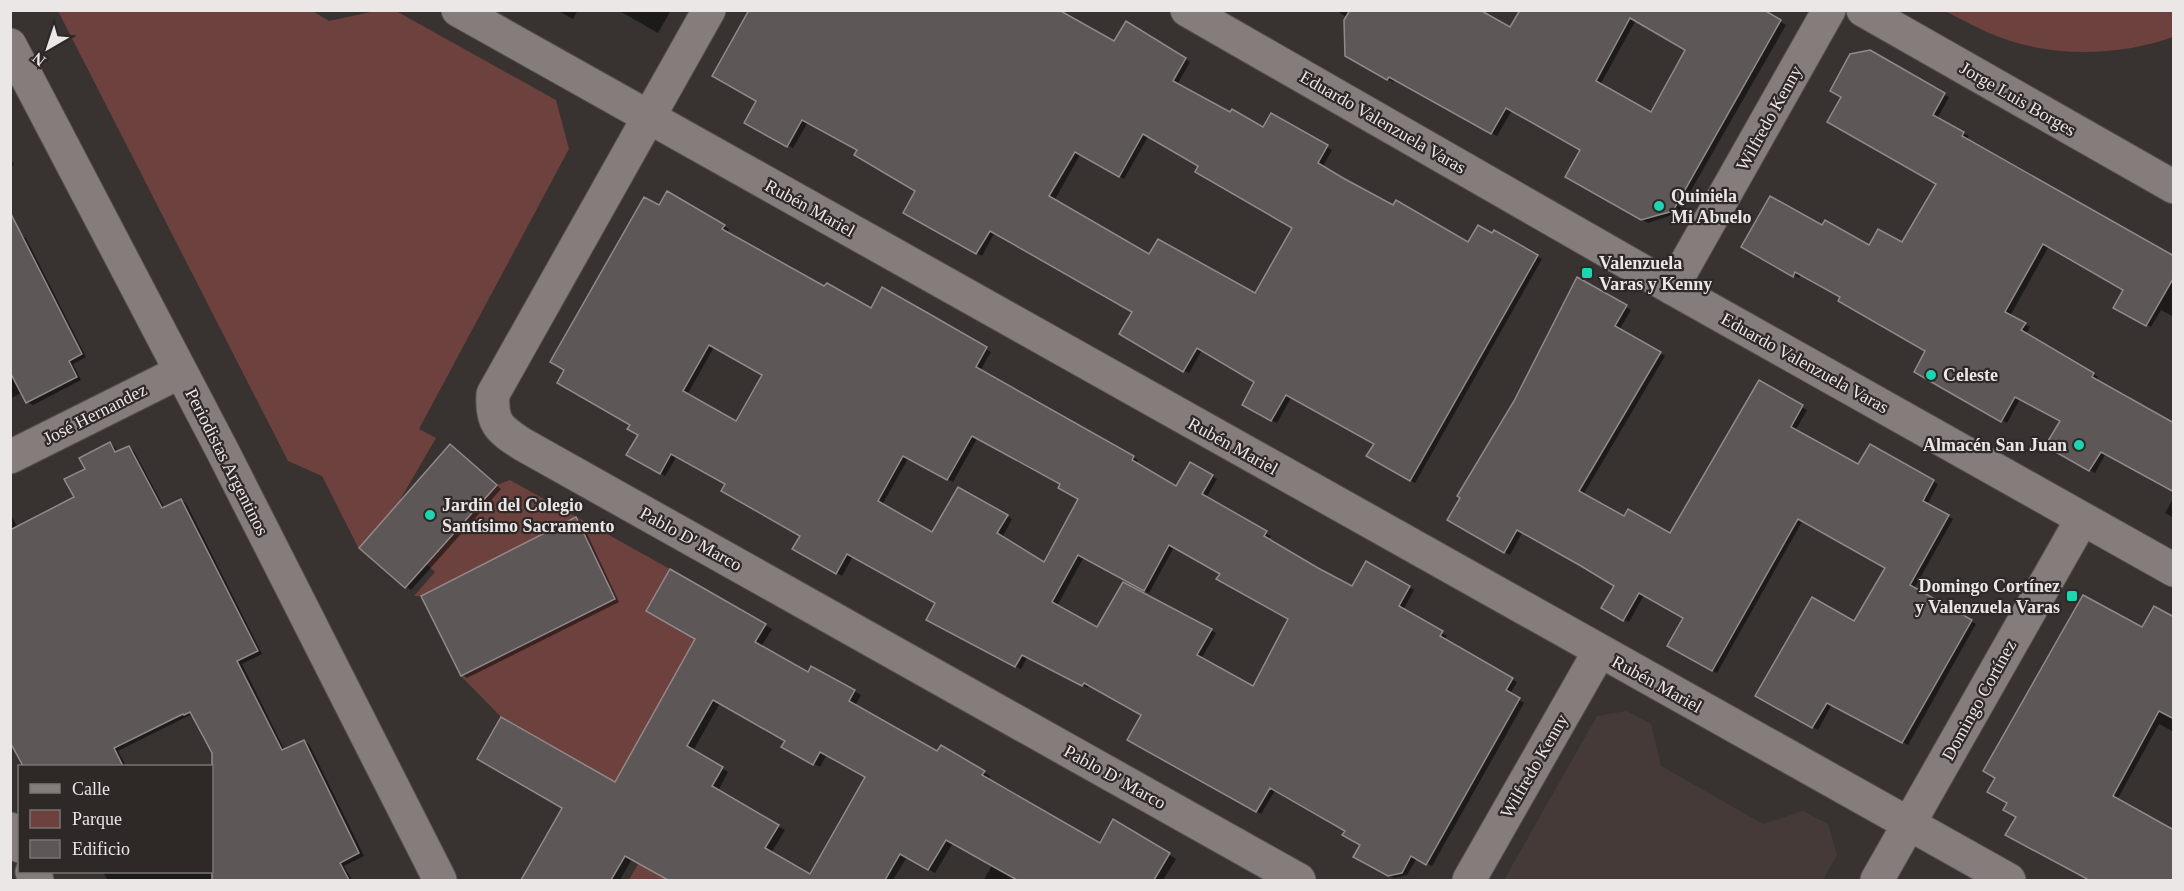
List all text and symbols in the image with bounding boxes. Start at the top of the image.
north arrow [18,18,78,78]
text: N [29,49,49,70]
street label: Jorge Luis Borges [1957,58,2079,140]
street label: Wilfredo Kenny [1732,62,1806,174]
street label: Eduardo Valenzuela Varas [1296,66,1470,178]
street label: Rubén Mariel [762,175,858,241]
place label: Quiniela Mi Abuelo [1671,186,1752,227]
marker: Quiniela Mi Abuelo [1652,199,1666,213]
place label: Valenzuela Varas y Kenny [1599,253,1712,294]
marker: Valenzuela Varas y Kenny [1580,266,1594,280]
street label: Eduardo Valenzuela Varas [1718,309,1892,417]
place label: Celeste [1943,365,1998,385]
marker: Celeste [1924,368,1938,382]
street label: José Hernandez [40,379,150,449]
street label: Periodistas Argentinos [181,385,273,539]
street label: Rubén Mariel [1185,413,1281,479]
place label: Almacén San Juan [1923,435,2067,455]
marker: Almacén San Juan [2072,438,2086,452]
place label: Jardin del Colegio Santísimo Sacramento [442,495,615,536]
street label: Pablo D' Marco [637,503,745,575]
marker: Jardin del Colegio Santísimo Sacramento [423,508,437,522]
place label: Domingo Cortínez y Valenzuela Varas [1915,576,2060,617]
marker: Domingo Cortínez y Valenzuela Varas [2065,589,2079,603]
street label: Domingo Cortínez [1938,636,2020,764]
street label: Rubén Mariel [1609,651,1705,717]
street label: Wilfredo Kenny [1496,710,1572,822]
street label: Pablo D' Marco [1061,741,1169,813]
legend [18,765,213,873]
text: Calle [72,779,110,799]
text: Parque [72,809,122,829]
text: Edificio [72,839,130,859]

